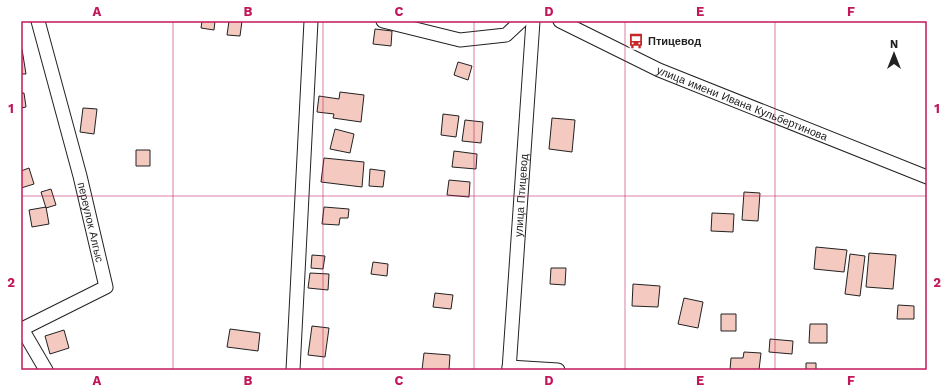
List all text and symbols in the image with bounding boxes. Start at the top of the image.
text: A [93,4,102,19]
text: B [244,4,253,19]
text: C [395,4,404,19]
text: D [544,4,554,19]
text: E [696,4,704,19]
text: F [847,4,855,19]
bus stop icon: Птицевод [627,32,645,50]
north arrow [874,34,914,74]
place label: Птицевод [648,35,701,48]
text: N [890,38,898,51]
street label: улица имени Ивана Кульбертинова [655,63,830,143]
text: 1 [8,101,14,116]
text: 1 [934,101,940,116]
street label: улица Птицевод [512,153,530,238]
street label: переулок Алгыс [75,181,107,264]
text: 2 [7,275,15,290]
text: 2 [933,275,941,290]
text: A [93,373,102,388]
text: B [244,373,253,388]
text: C [395,373,404,388]
text: D [544,373,554,388]
text: E [696,373,704,388]
text: F [847,373,855,388]

